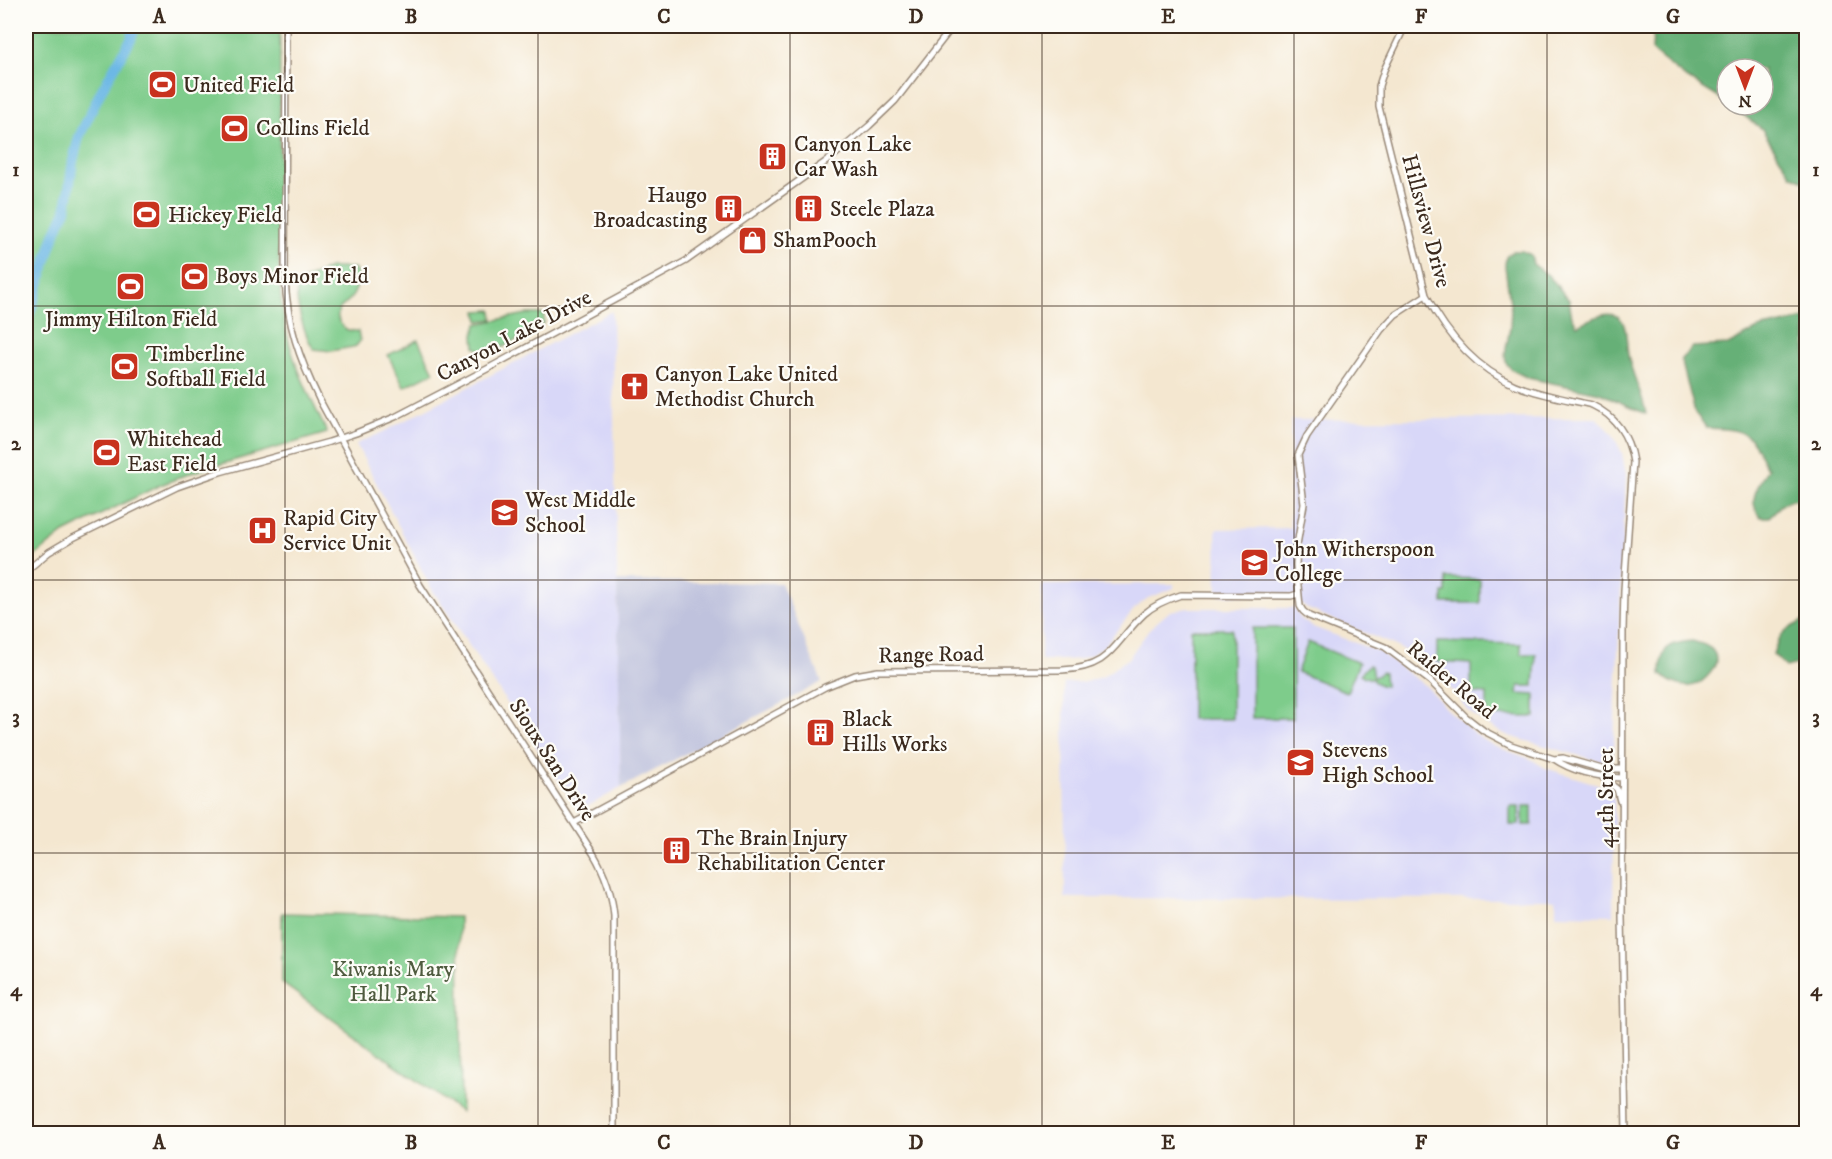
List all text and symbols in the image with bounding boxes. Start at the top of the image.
text: A [152,5,167,30]
text: B [405,5,417,30]
text: C [657,5,671,30]
text: D [909,5,924,30]
text: E [1161,5,1175,30]
text: F [1415,5,1428,30]
text: G [1666,5,1680,30]
north arrow [1715,57,1775,117]
sports icon: United Field [146,69,178,101]
place label: United Field [183,72,294,99]
text: N [1738,91,1752,111]
sports icon: Collins Field [219,112,251,144]
place label: Collins Field [256,115,370,142]
place label: Canyon Lake Car Wash [794,131,912,183]
building icon: Canyon Lake Car Wash [757,141,789,173]
street label: Hillsview Drive [1395,151,1457,291]
text: 1 [12,158,20,183]
text: 1 [1812,158,1820,183]
place label: Haugo Broadcasting [593,182,707,234]
building icon: Haugo Broadcasting [712,192,744,224]
building icon: Steele Plaza [793,193,825,225]
place label: Steele Plaza [830,196,935,223]
sports icon: Hickey Field [131,199,163,231]
place label: Hickey Field [168,202,282,229]
shop icon: ShamPooch [736,224,768,256]
place label: ShamPooch [773,227,877,254]
sports icon: Boys Minor Field [178,260,210,292]
place label: Boys Minor Field [215,263,369,290]
sports icon: Jimmy Hilton Field [115,271,147,303]
street label: Canyon Lake Drive [432,284,596,388]
place label: Jimmy Hilton Field [43,306,217,333]
place label: Timberline Softball Field [146,341,266,393]
sports icon: Timberline Softball Field [109,351,141,383]
place label: Canyon Lake United Methodist Church [655,361,838,413]
church icon: Canyon Lake United Methodist Church [618,371,650,403]
place label: Whitehead East Field [126,426,222,478]
text: 2 [11,432,22,457]
text: 2 [1811,432,1822,457]
sports icon: Whitehead East Field [90,436,122,468]
place label: West Middle School [524,487,636,539]
school or university icon: West Middle School [488,497,520,529]
place label: Rapid City Service Unit [283,505,391,557]
hospital icon: Rapid City Service Unit [246,515,278,547]
place label: John Witherspoon College [1273,536,1435,588]
school or university icon: John Witherspoon College [1238,546,1270,578]
street label: Raider Road [1401,635,1501,725]
street label: Range Road [878,641,984,669]
street label: Sioux San Drive [503,694,601,826]
text: 3 [12,705,20,730]
text: 3 [1812,705,1820,730]
place label: Black Hills Works [842,706,947,758]
building icon: Black Hills Works [805,716,837,748]
place label: Stevens High School [1322,737,1434,789]
school or university icon: Stevens High School [1285,747,1317,779]
street label: 44th Street [1593,748,1620,848]
place label: The Brain Injury Rehabilitation Center [697,825,886,877]
building icon: The Brain Injury Rehabilitation Center [660,835,692,867]
park label: Kiwanis Mary Hall Park [332,956,454,1008]
text: 4 [10,978,23,1003]
text: 4 [1810,978,1823,1003]
text: A [152,1131,167,1156]
text: B [405,1131,417,1156]
text: C [657,1131,671,1156]
text: D [909,1131,924,1156]
text: E [1161,1131,1175,1156]
text: F [1415,1131,1428,1156]
text: G [1666,1131,1680,1156]

